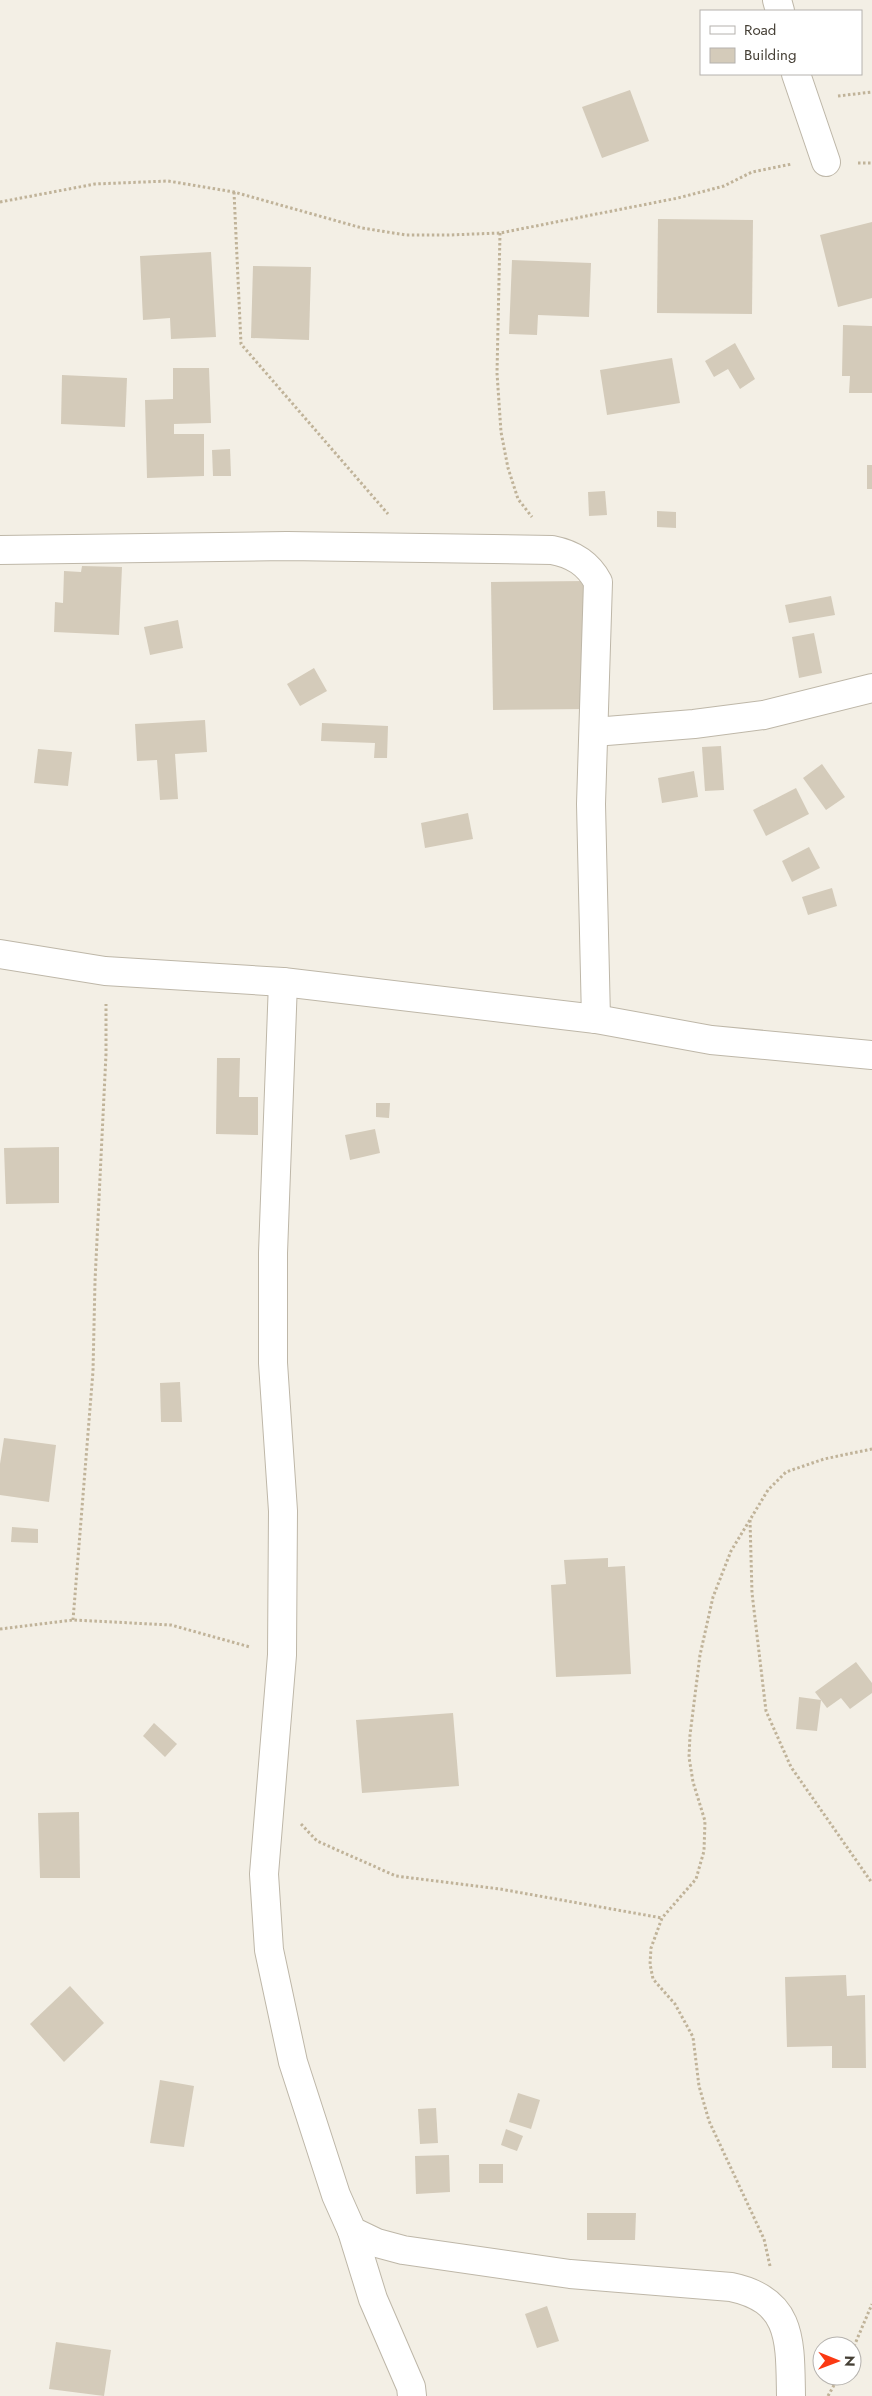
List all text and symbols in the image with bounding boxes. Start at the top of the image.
legend [700,10,862,75]
text: Road [744,19,776,41]
text: Building [744,44,796,66]
north arrow [812,2336,862,2386]
text: N [840,2355,860,2367]

